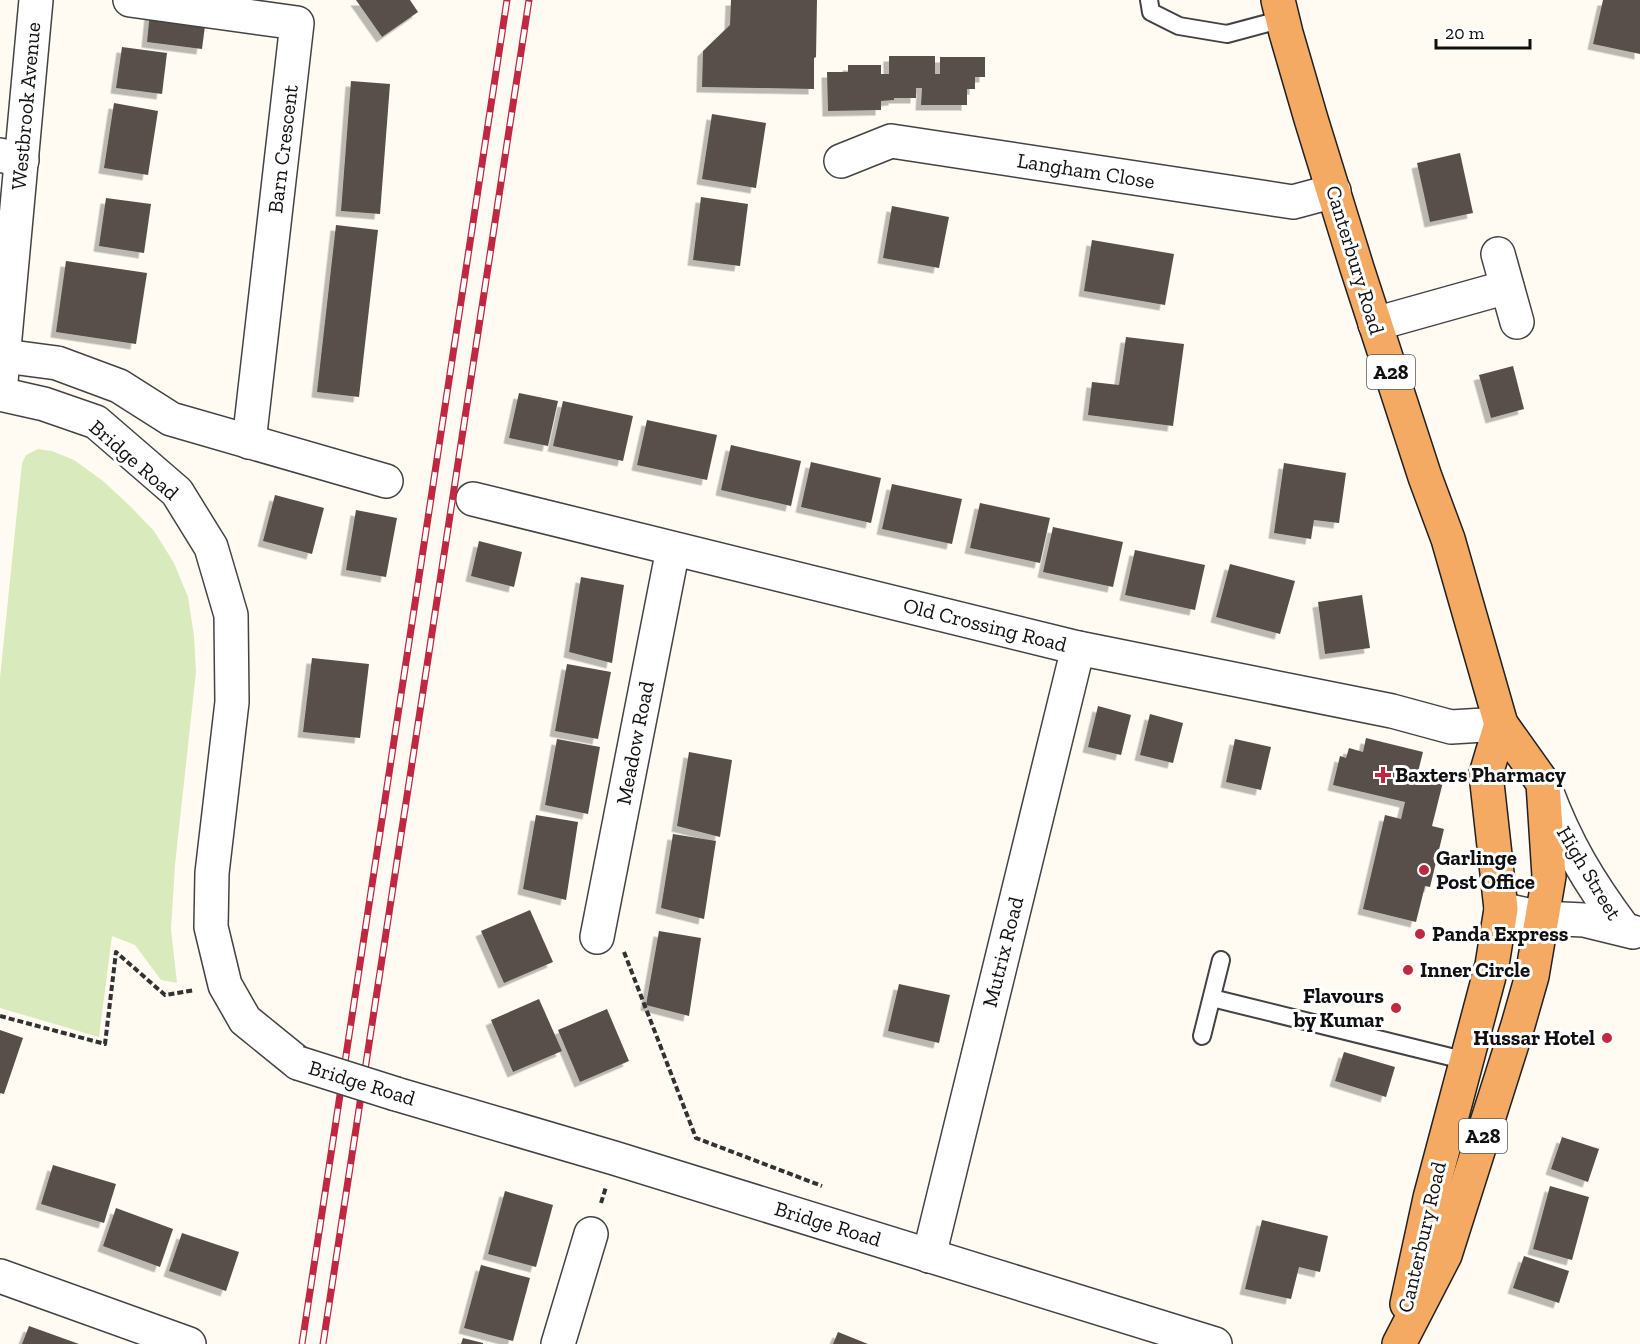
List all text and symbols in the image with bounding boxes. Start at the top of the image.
scale bar [1436,12,1530,50]
street label: Westbrook Avenue [6,21,45,191]
text: 20 m [1445,22,1485,44]
street label: Barn Crescent [262,83,303,215]
street label: Langham Close [1016,147,1157,194]
street label: Canterbury Road [1321,182,1390,338]
road number: A28 [1367,355,1415,389]
street label: Bridge Road [85,414,184,506]
street label: Old Crossing Road [901,592,1070,657]
street label: Meadow Road [610,678,659,807]
place label: Baxters Pharmacy [1395,762,1566,787]
marker: Baxters Pharmacy [1376,768,1390,782]
street label: High Street [1552,821,1627,924]
place label: Garlinge Post Office [1436,845,1535,894]
marker: Garlinge Post Office [1417,863,1431,877]
street label: Mutrix Road [977,894,1028,1010]
place label: Panda Express [1432,921,1569,946]
marker: Panda Express [1413,927,1427,941]
place label: Inner Circle [1420,957,1530,982]
marker: Inner Circle [1401,963,1415,977]
place label: Flavours by Kumar [1293,983,1384,1032]
marker: Flavours by Kumar [1389,1001,1403,1015]
place label: Hussar Hotel [1473,1025,1595,1050]
marker: Hussar Hotel [1600,1031,1614,1045]
street label: Bridge Road [306,1054,419,1111]
road number: A28 [1459,1119,1507,1153]
street label: Canterbury Road [1392,1159,1451,1315]
street label: Bridge Road [772,1195,885,1252]

